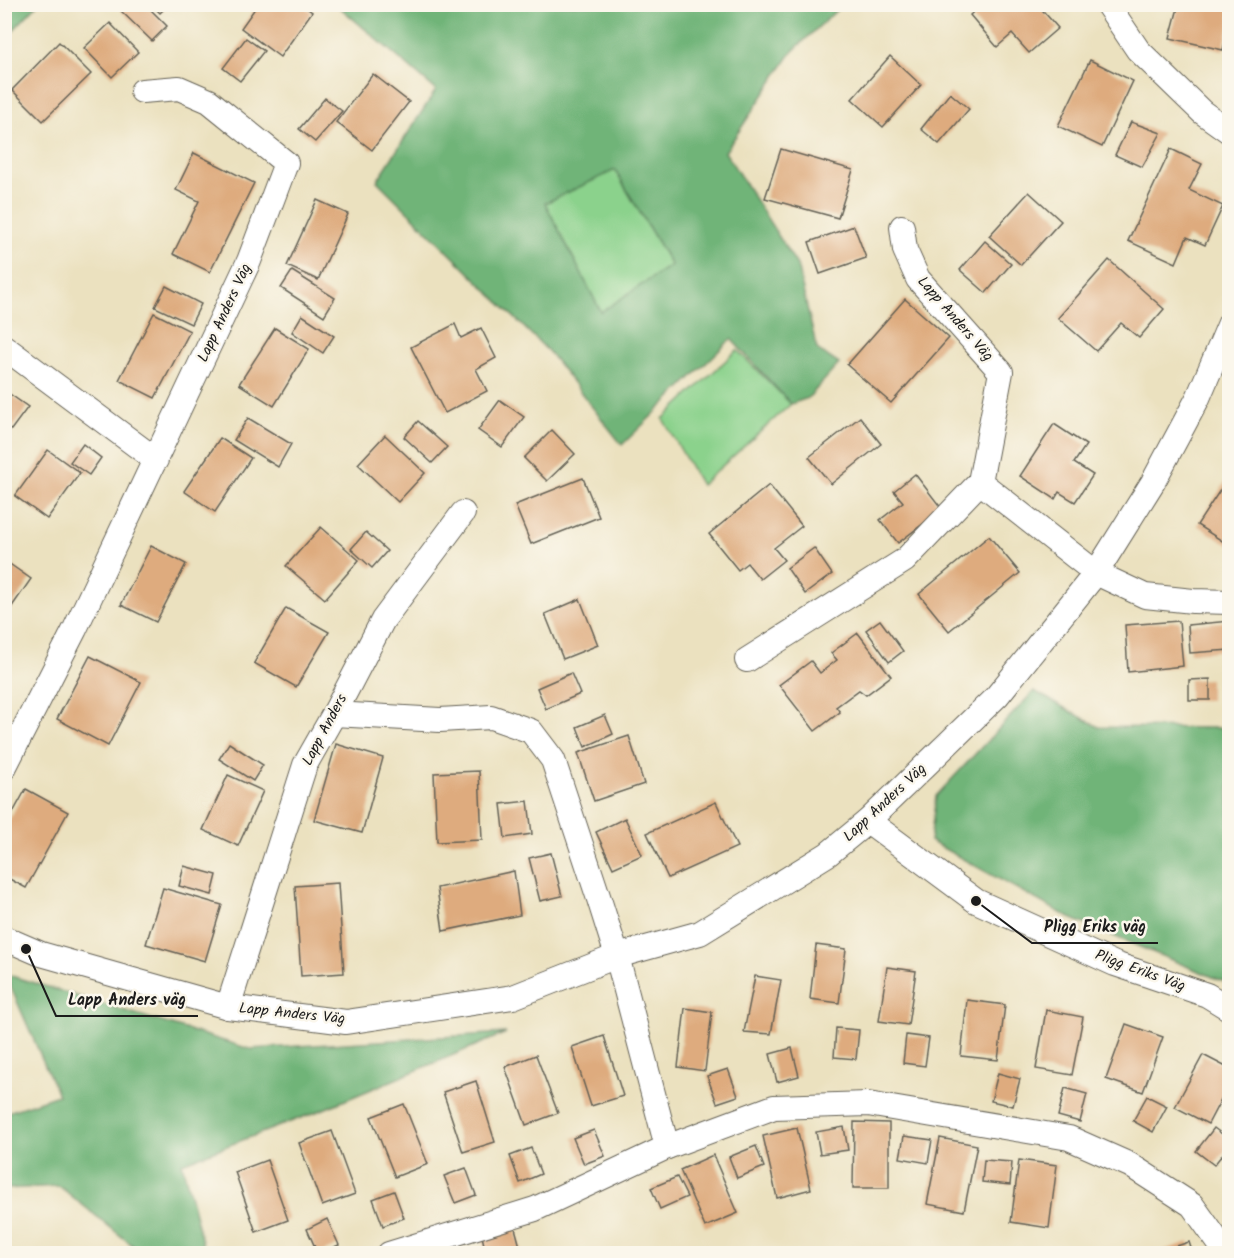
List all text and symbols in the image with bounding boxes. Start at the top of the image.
street label: Lapp Anders Väg [192,260,258,366]
street label: Lapp Anders Väg [911,271,999,367]
street label: Lapp Anders [296,689,354,770]
street label: Lapp Anders Väg [838,758,932,848]
callout: Pligg Eriks väg [1032,909,1158,943]
text: Pligg Eriks väg [1044,915,1146,940]
street label: Pligg Eriks Väg [1091,944,1189,998]
callout: Lapp Anders väg [56,982,198,1016]
text: Lapp Anders väg [68,988,186,1013]
street label: Lapp Anders Väg [238,996,346,1032]

